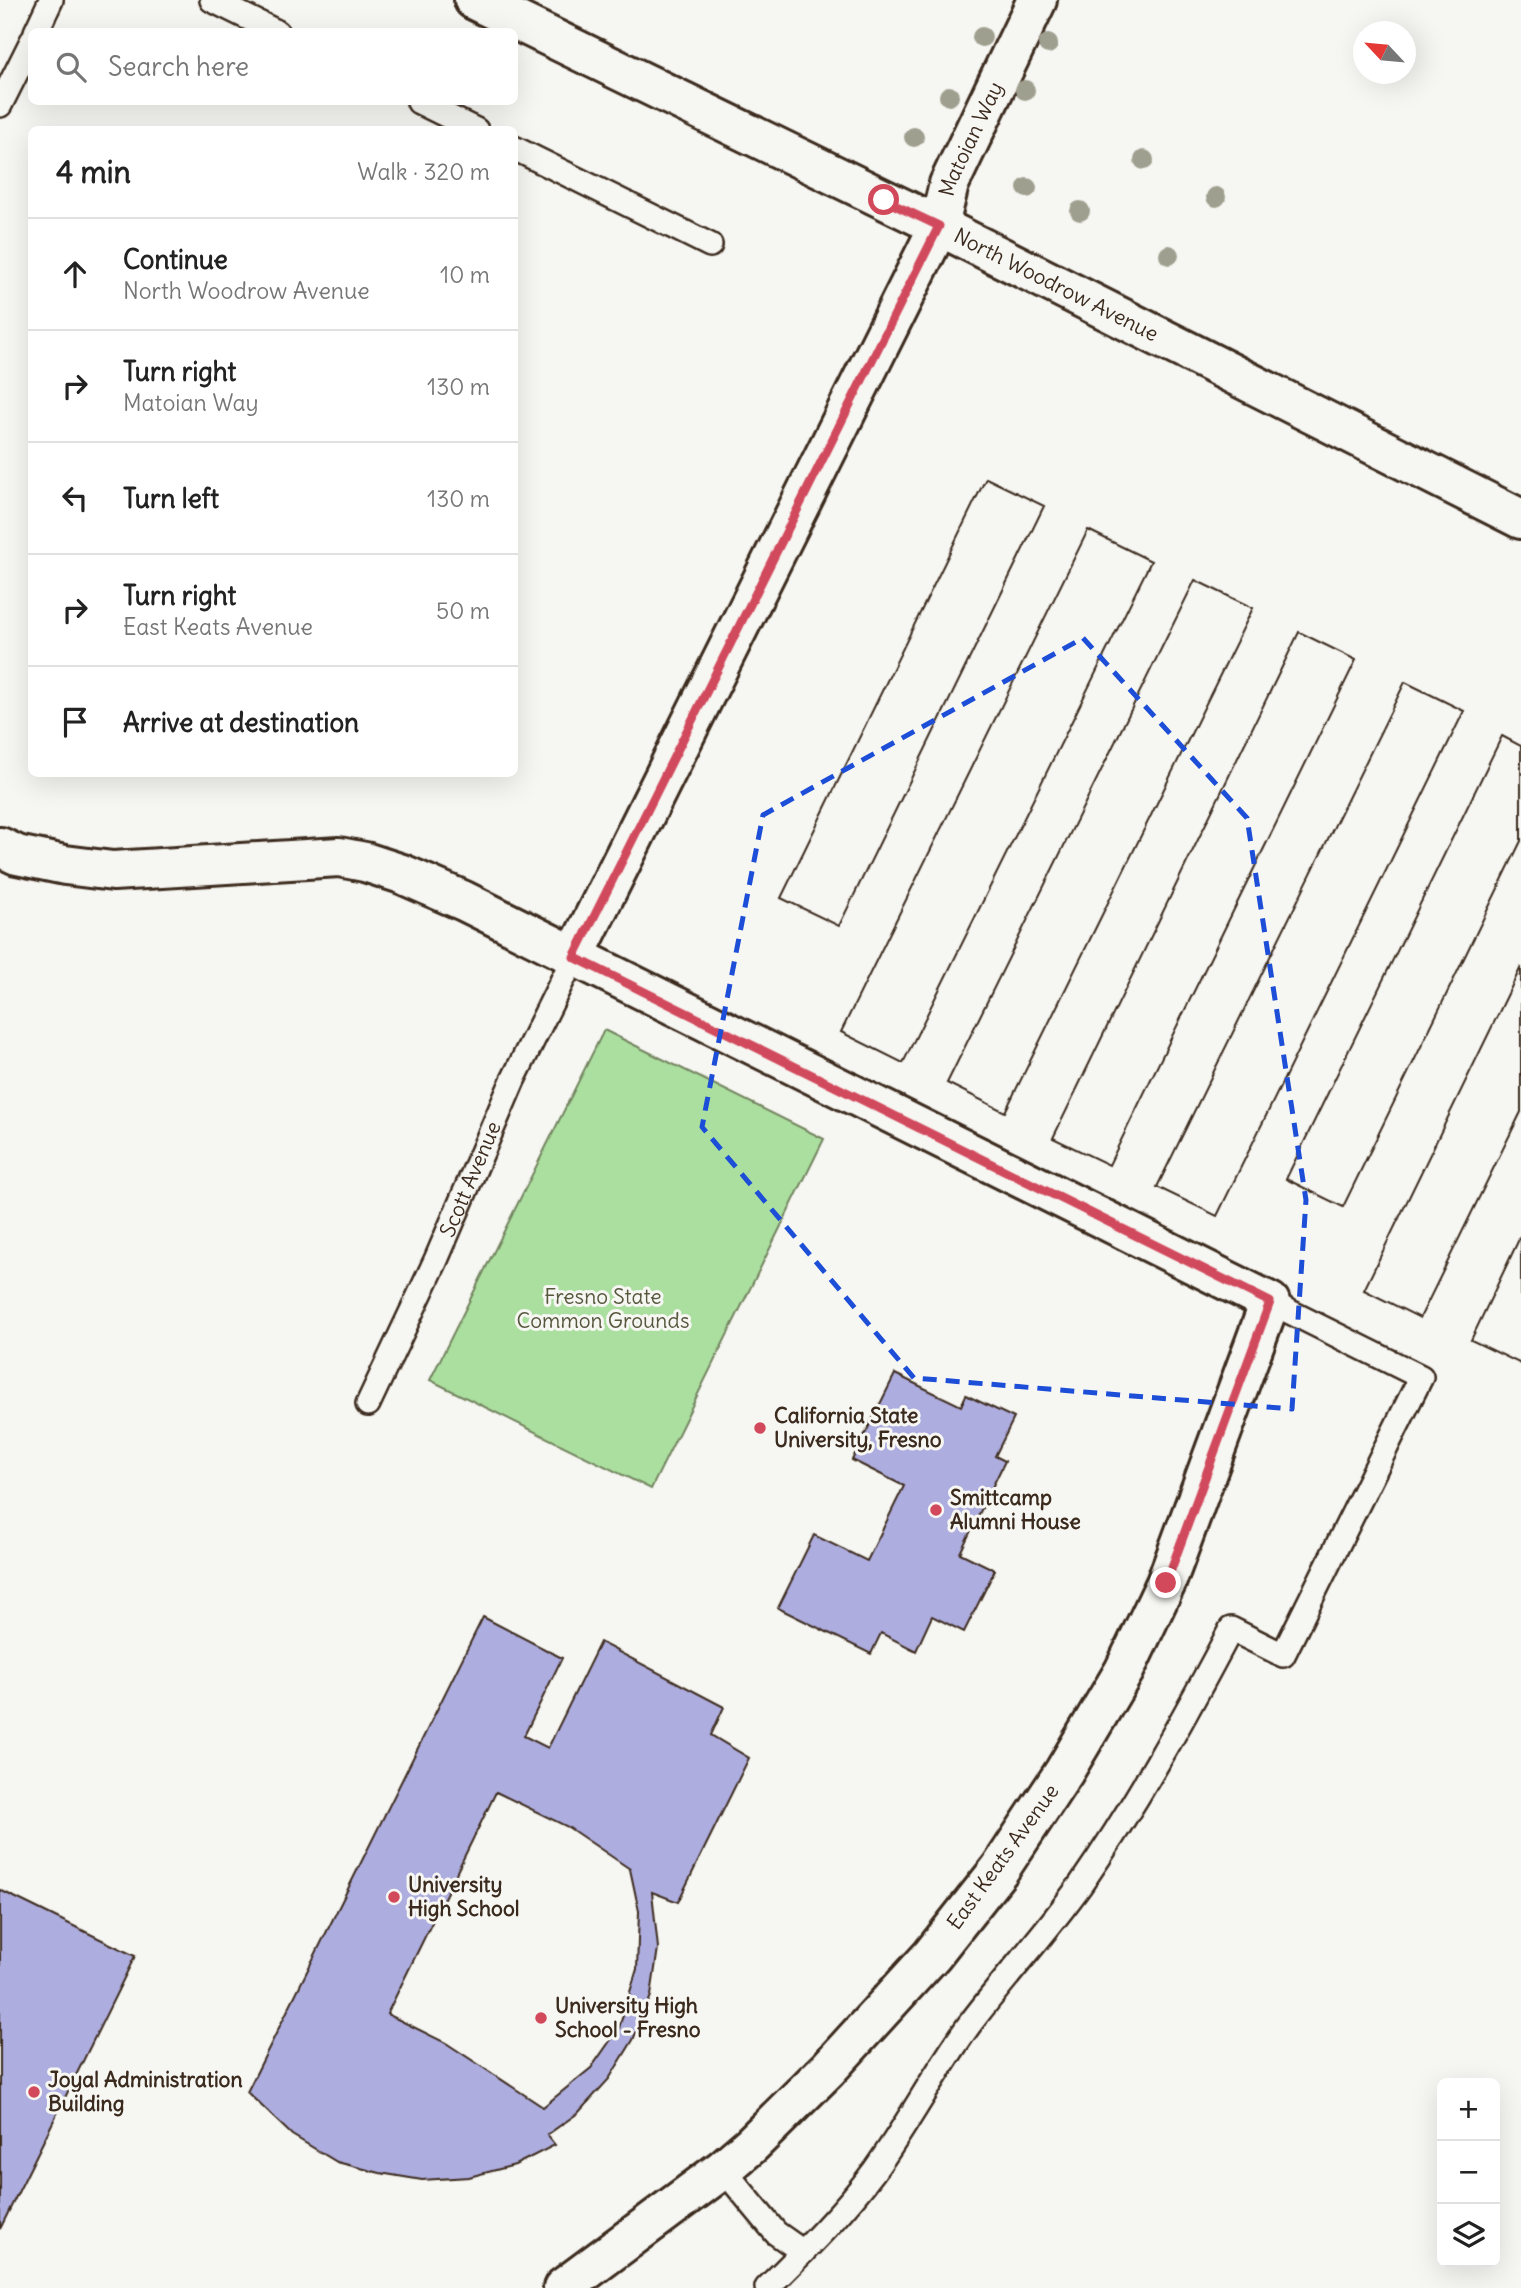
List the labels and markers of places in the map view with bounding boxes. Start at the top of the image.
place label: California State University, Fresno [774,1402,942,1453]
marker: California State University, Fresno [752,1420,768,1436]
place label: Smittcamp Alumni House [950,1484,1081,1535]
marker: Smittcamp Alumni House [928,1502,944,1518]
place label: University High School [408,1871,519,1922]
marker: University High School [386,1889,402,1905]
place label: University High School - Fresno [555,1992,701,2043]
marker: University High School - Fresno [533,2010,549,2026]
place label: Joyal Administration Building [48,2066,243,2117]
marker: Joyal Administration Building [26,2084,42,2100]

